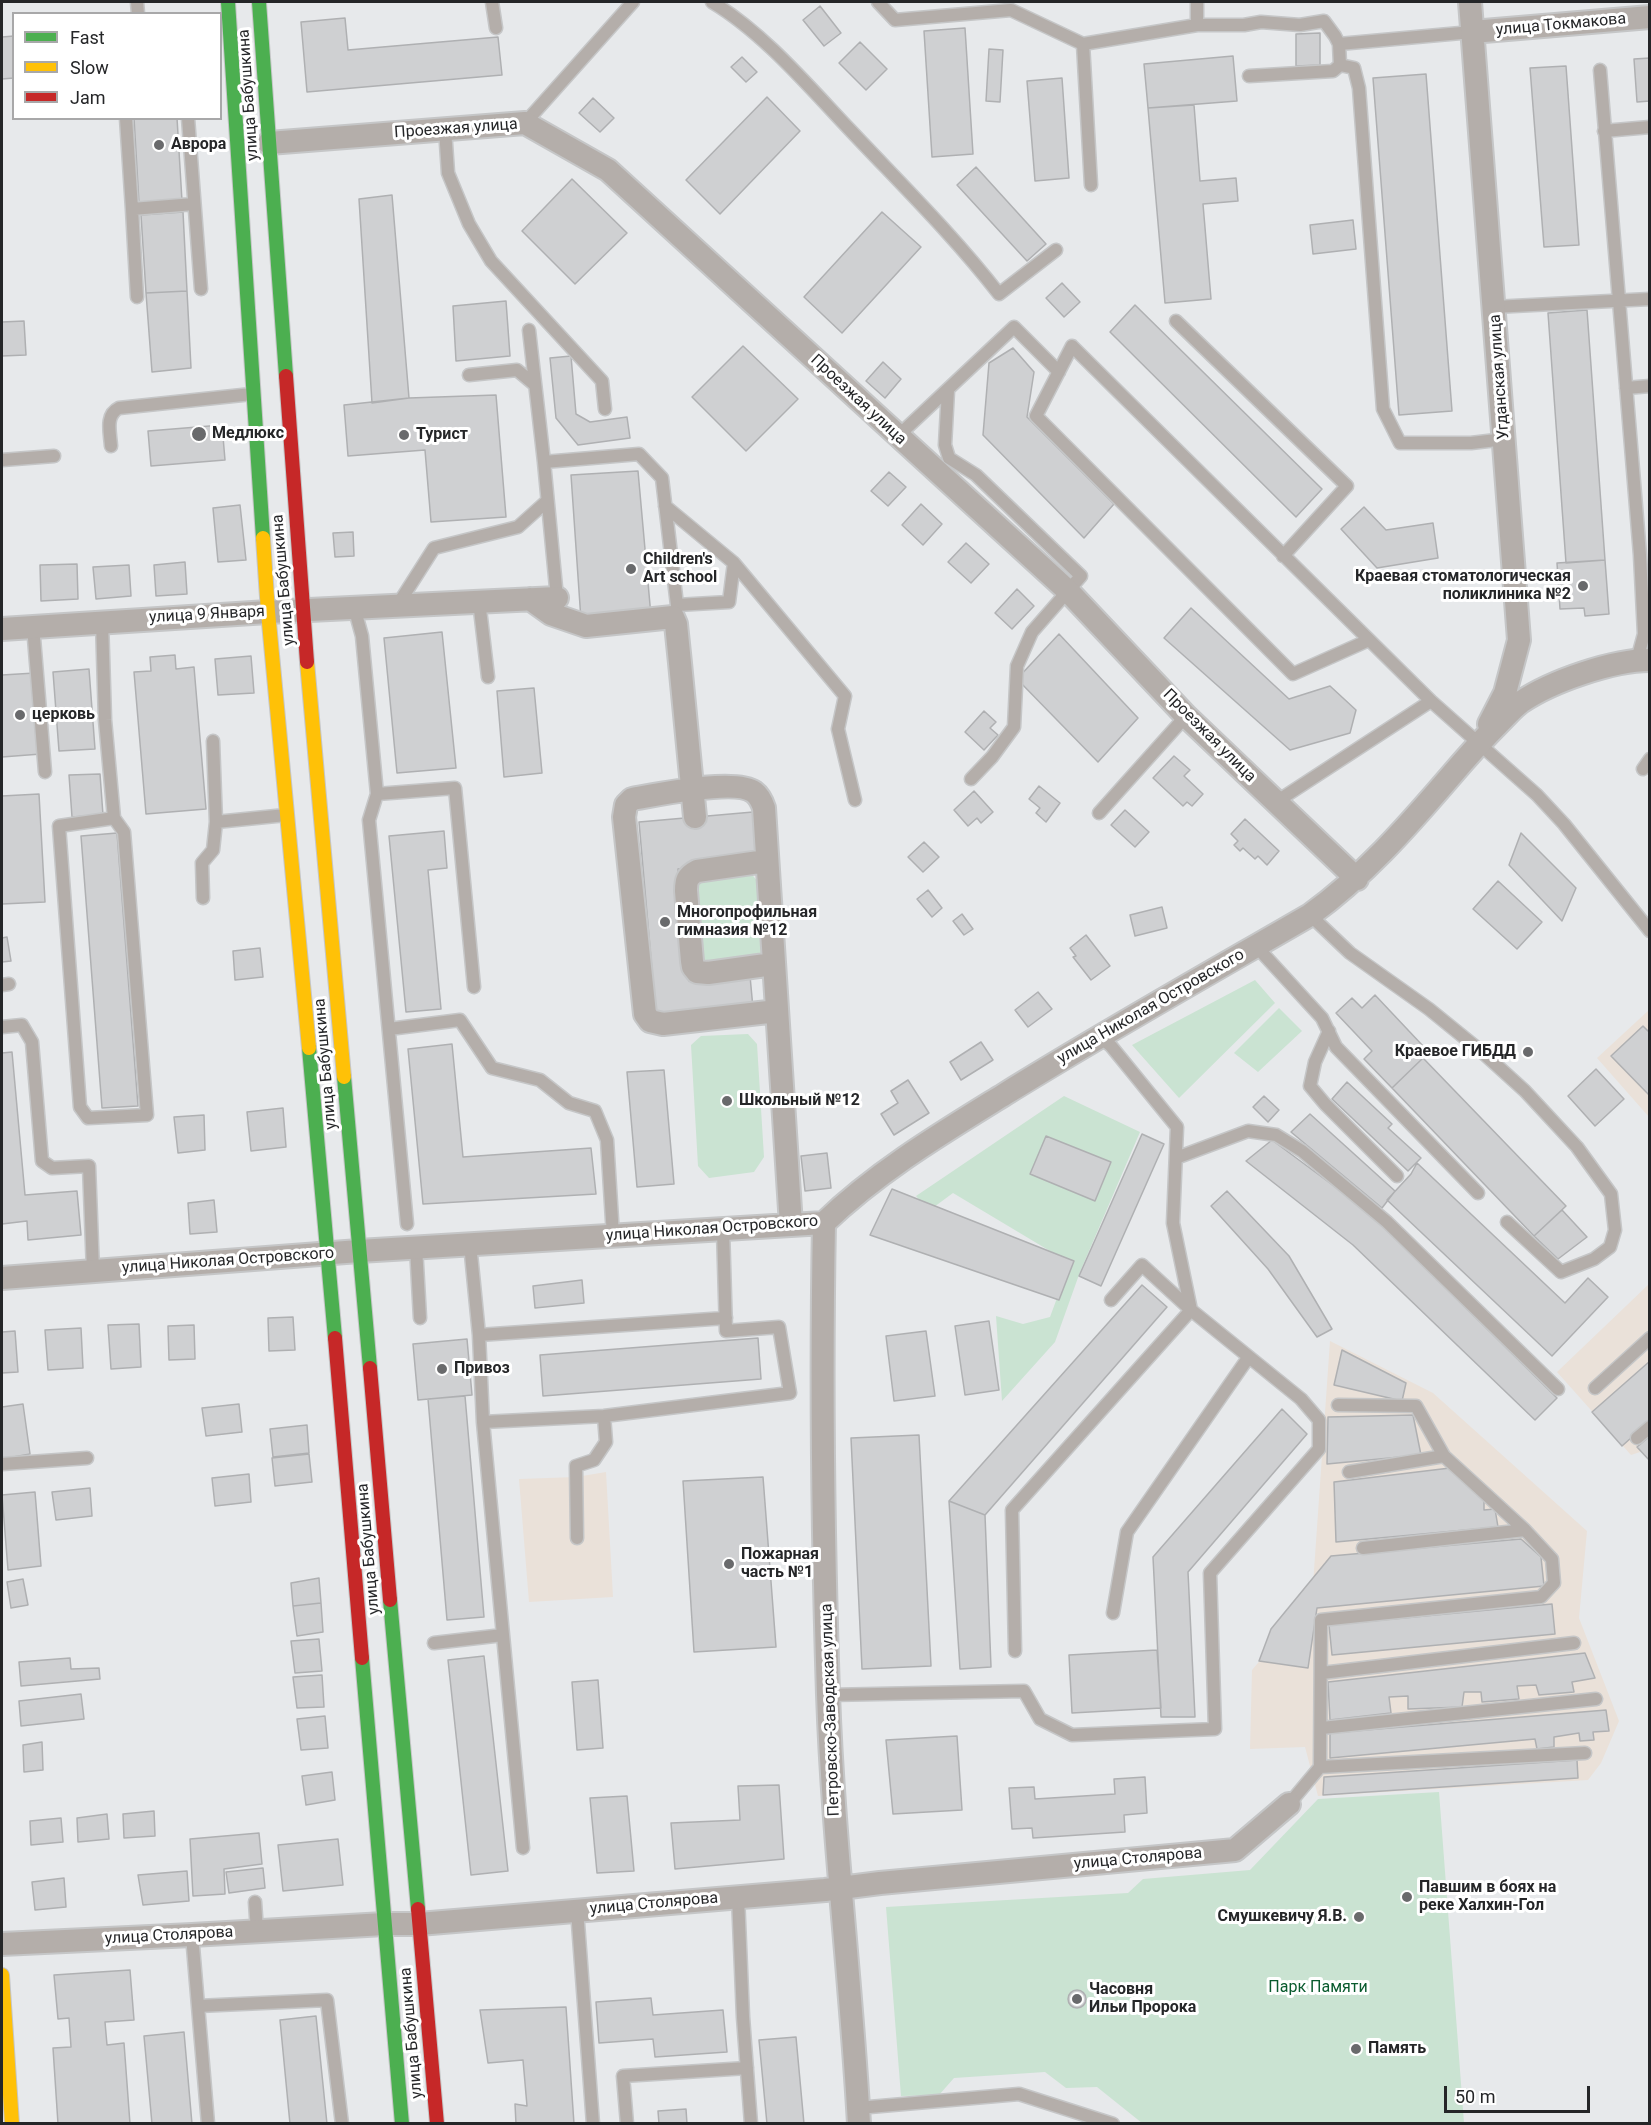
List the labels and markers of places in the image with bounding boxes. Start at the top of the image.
place label: Аврора [171,135,226,155]
marker: Аврора [152,138,166,152]
place label: Медлюкс [212,424,284,444]
marker: Медлюкс [190,425,208,443]
place label: Турист [416,425,468,445]
marker: Турист [397,428,411,442]
place label: Children's Art school [643,550,717,588]
marker: Children's Art school [624,562,638,576]
place label: Краевая стоматологическая поликлиника №2 [1355,567,1571,605]
marker: Краевая стоматологическая поликлиника №2 [1576,579,1590,593]
place label: церковь [32,705,95,725]
marker: церковь [13,708,27,722]
place label: Многопрофильная гимназия №12 [677,903,817,941]
marker: Многопрофильная гимназия №12 [658,915,672,929]
place label: Краевое ГИБДД [1395,1042,1516,1062]
marker: Краевое ГИБДД [1521,1045,1535,1059]
place label: Школьный №12 [739,1091,860,1111]
marker: Школьный №12 [720,1094,734,1108]
place label: Привоз [454,1359,510,1379]
marker: Привоз [435,1362,449,1376]
place label: Пожарная часть №1 [741,1545,819,1583]
marker: Пожарная часть №1 [722,1557,736,1571]
place label: Павшим в боях на реке Халхин-Гол [1419,1878,1556,1916]
marker: Павшим в боях на реке Халхин-Гол [1400,1890,1414,1904]
place label: Смушкевичу Я.В. [1218,1907,1347,1927]
marker: Смушкевичу Я.В. [1352,1910,1366,1924]
place label: Часовня Ильи Пророка [1089,1980,1196,2018]
marker: Часовня Ильи Пророка [1070,1992,1084,2006]
place label: Память [1368,2039,1426,2059]
marker: Память [1349,2042,1363,2056]

